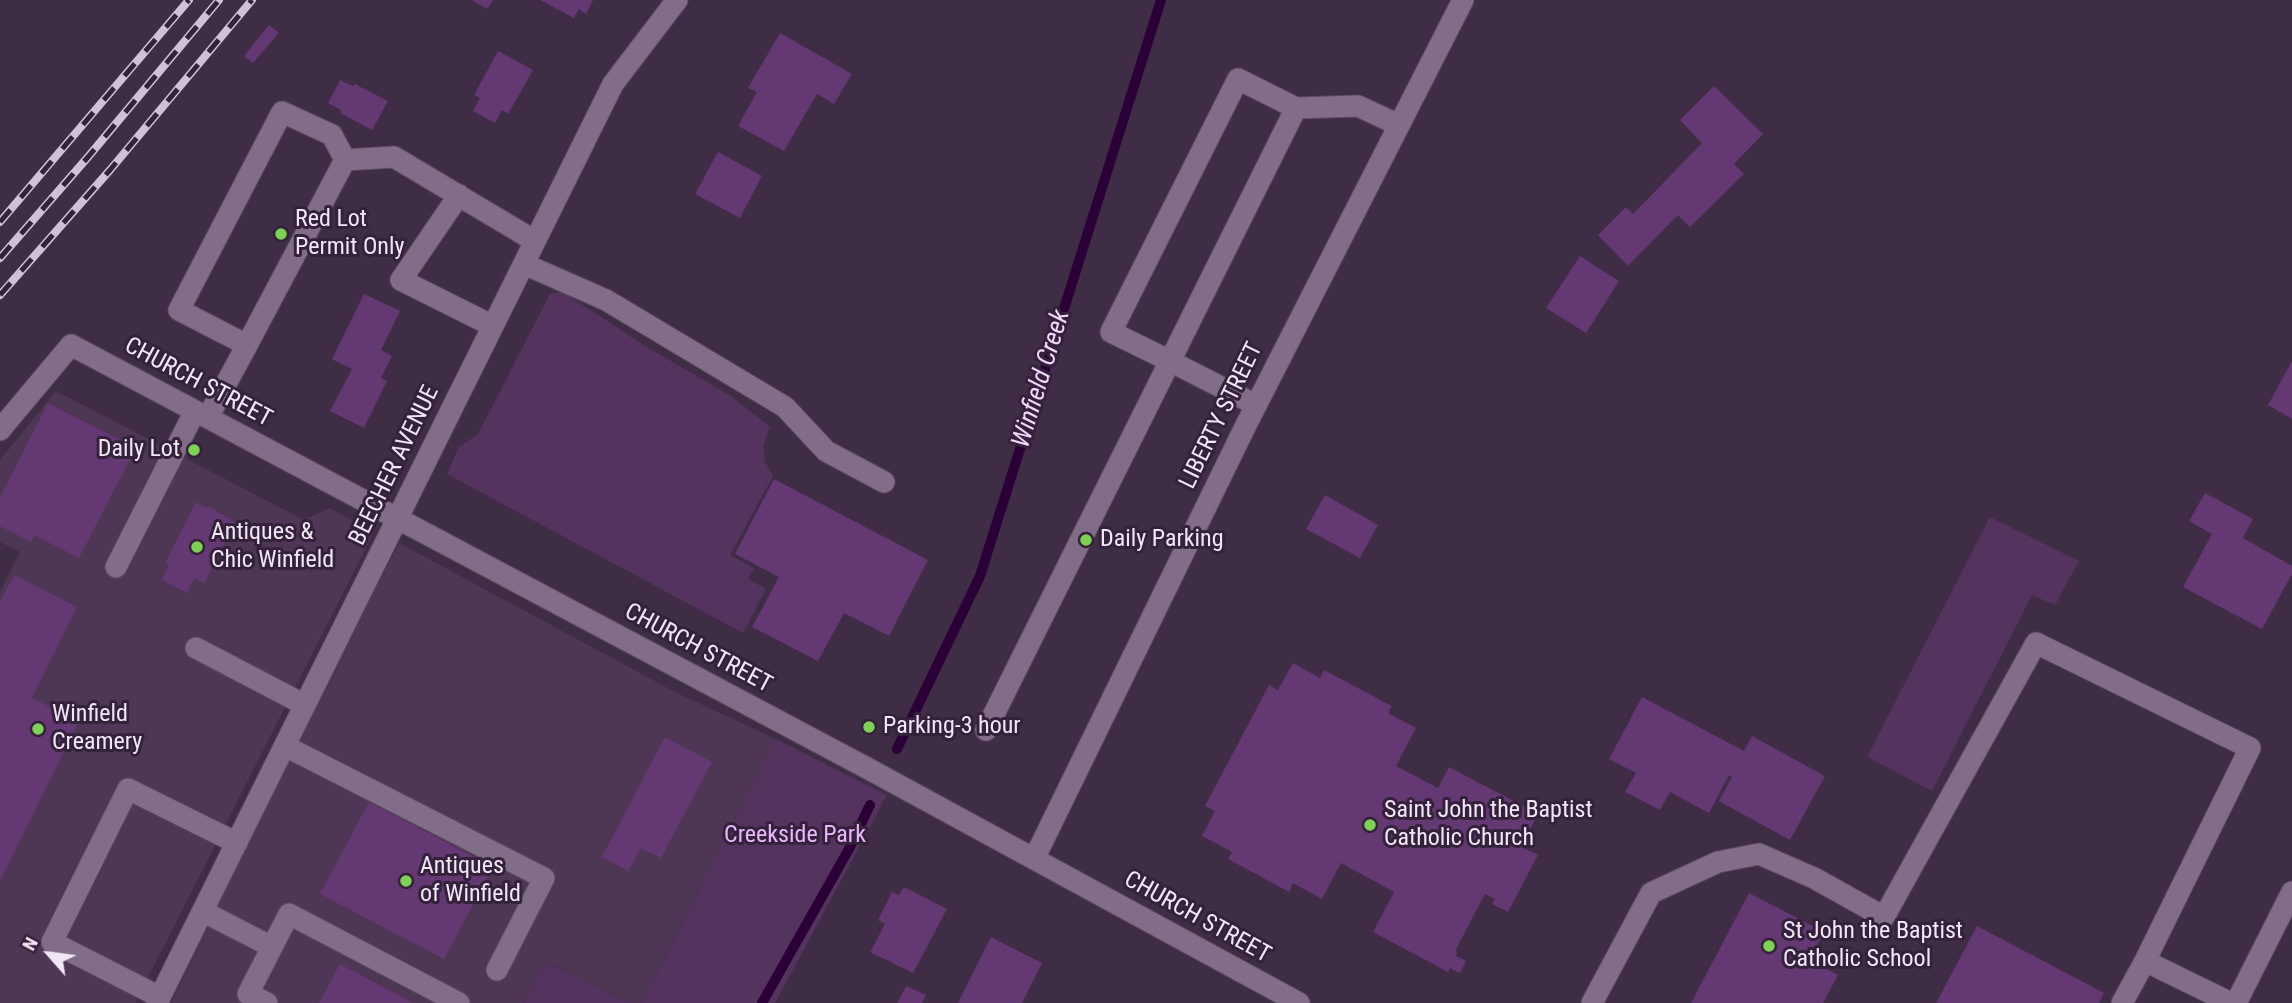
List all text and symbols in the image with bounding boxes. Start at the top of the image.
place label: Red Lot Permit Only [295,206,404,262]
marker: Red Lot Permit Only [273,226,289,242]
water label: Winfield Creek [1006,306,1078,452]
street label: CHURCH STREET [119,332,277,434]
street label: LIBERTY STREET [1174,338,1270,494]
street label: BEECHER AVENUE [344,381,446,551]
place label: Daily Lot [98,436,180,464]
marker: Daily Lot [186,442,202,458]
place label: Antiques & Chic Winfield [211,519,334,575]
place label: Daily Parking [1100,526,1223,554]
marker: Daily Parking [1078,532,1094,548]
marker: Antiques & Chic Winfield [189,539,205,555]
street label: CHURCH STREET [619,598,777,700]
place label: Winfield Creamery [52,701,142,757]
place label: Parking-3 hour [883,713,1021,741]
marker: Parking-3 hour [861,719,877,735]
marker: Winfield Creamery [30,721,46,737]
place label: Saint John the Baptist Catholic Church [1384,797,1593,853]
marker: Saint John the Baptist Catholic Church [1362,817,1378,833]
park label: Creekside Park [724,822,866,850]
place label: Antiques of Winfield [420,853,521,909]
street label: CHURCH STREET [1119,866,1275,970]
marker: Antiques of Winfield [398,873,414,889]
place label: St John the Baptist Catholic School [1783,918,1963,974]
north arrow [14,919,84,989]
text: N [17,933,43,954]
marker: St John the Baptist Catholic School [1761,938,1777,954]

